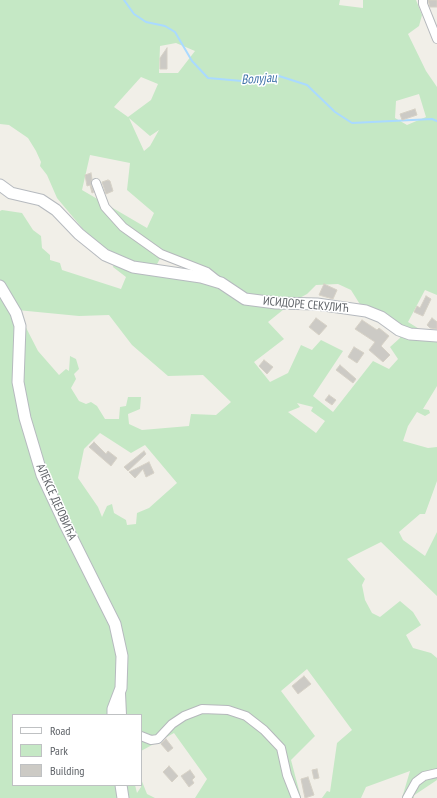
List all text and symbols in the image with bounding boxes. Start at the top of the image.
water label: Волујац [241,70,277,88]
street label: ИСИДОРЕ СЕКУЛИЋ [262,294,350,316]
street label: АЛЕКСЕ ДЕЈОВИЋА [33,462,79,542]
legend [12,714,142,786]
text: Road [50,723,70,738]
text: Park [50,743,68,758]
text: Building [50,763,85,778]

